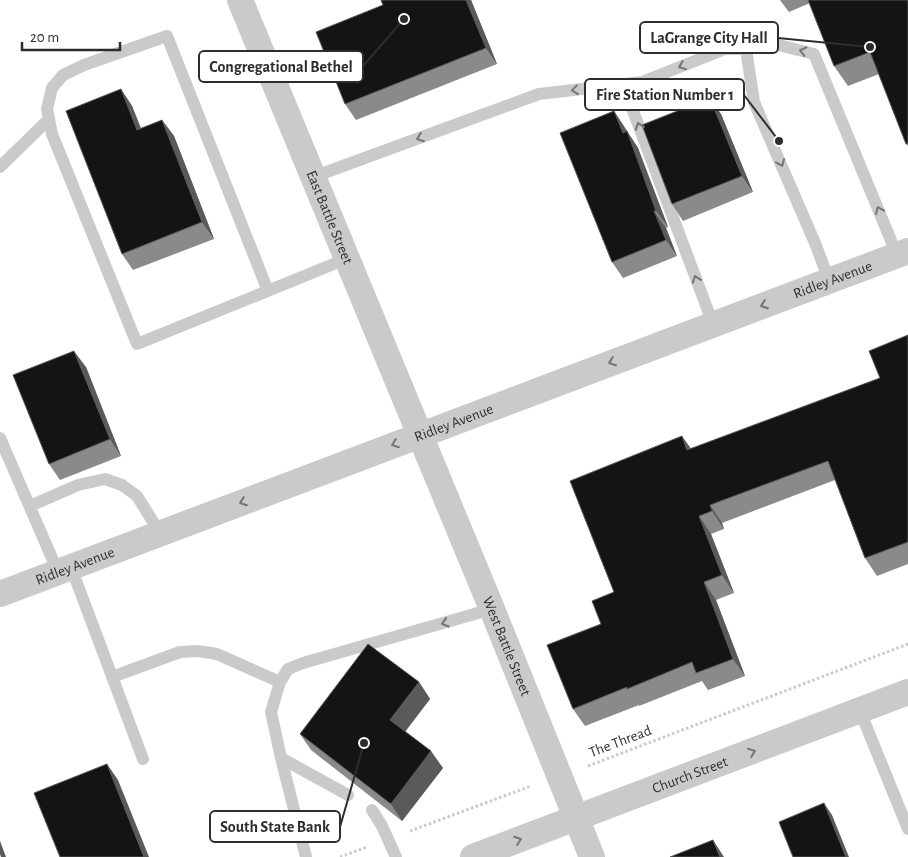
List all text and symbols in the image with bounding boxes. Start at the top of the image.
scale bar [22,20,120,52]
callout: LaGrange City Hall [640,22,778,53]
text: 20 m [30,30,59,45]
text: LaGrange City Hall [650,30,768,47]
one-way arrow [799,47,807,57]
callout: Congregational Bethel [199,51,363,82]
text: Congregational Bethel [209,59,353,75]
one-way arrow [679,60,687,70]
callout: Fire Station Number 1 [585,79,744,110]
one-way arrow [571,84,579,95]
text: Fire Station Number 1 [596,87,734,103]
one-way arrow [635,122,645,131]
one-way arrow [417,132,425,142]
one-way arrow [775,159,785,167]
street label: East Battle Street [303,168,355,267]
one-way arrow [874,206,885,215]
street label: Ridley Avenue [791,258,874,302]
one-way arrow [692,275,702,283]
one-way arrow [760,299,769,309]
one-way arrow [608,356,617,366]
street label: Ridley Avenue [412,401,495,445]
one-way arrow [391,438,399,448]
one-way arrow [239,496,247,506]
street label: Ridley Avenue [34,544,117,588]
street label: West Battle Street [480,594,533,698]
one-way arrow [441,617,449,627]
street label: The Thread [587,723,654,760]
one-way arrow [747,748,756,758]
street label: Church Street [650,754,730,796]
callout: South State Bank [210,811,340,842]
text: South State Bank [220,819,330,835]
one-way arrow [513,836,522,846]

